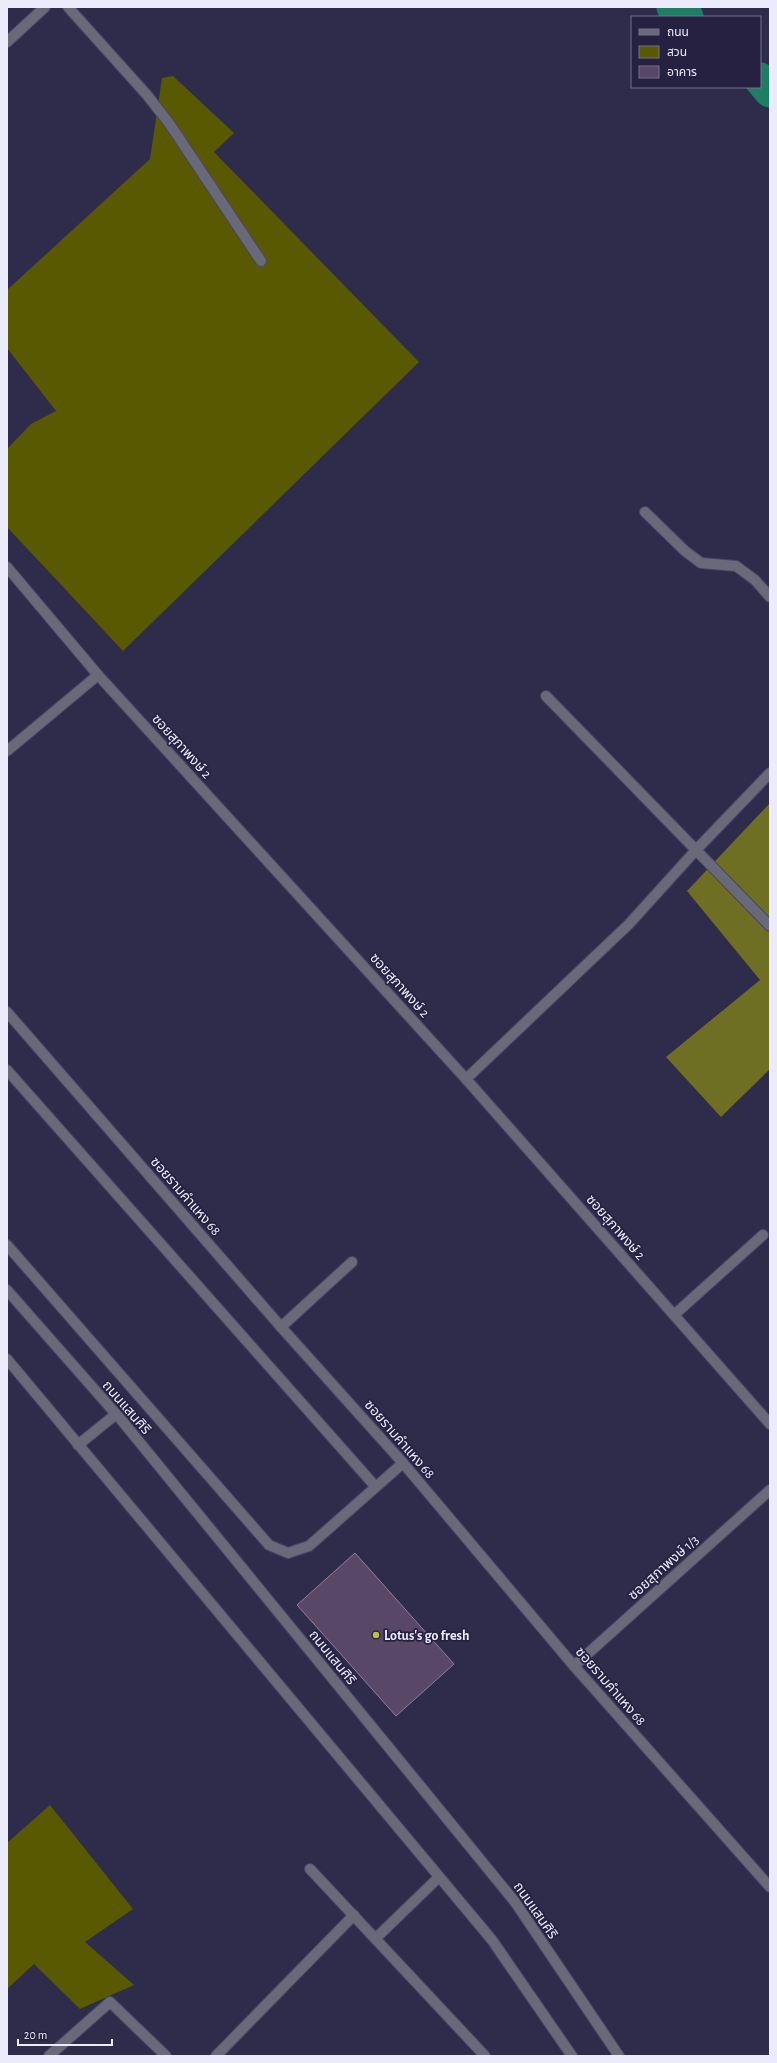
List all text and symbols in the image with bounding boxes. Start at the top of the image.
legend [631,16,761,88]
text: ถนน [667,26,689,38]
text: สวน [667,46,687,58]
text: อาคาร [667,66,697,78]
street label: ซอยสุภาพงษ์ 2 [148,712,214,782]
street label: ซอยสุภาพงษ์ 2 [366,951,432,1021]
street label: ซอยรามคำแหง 68 [148,1154,224,1239]
street label: ซอยสุภาพงษ์ 2 [583,1192,647,1264]
street label: ถนนแสนศิริ [99,1378,153,1437]
street label: ซอยรามคำแหง 68 [362,1397,438,1482]
street label: ซอยสุภาพงษ์ 1/3 [626,1532,702,1604]
street label: ถนนแสนศิริ [306,1628,358,1688]
place label: Lotus's go fresh [384,1629,469,1643]
marker: Lotus's go fresh [371,1630,381,1640]
street label: ซอยรามคำแหง 68 [573,1644,649,1729]
street label: ถนนแสนศิริ [511,1880,560,1942]
scale bar [18,2021,112,2047]
text: 20 m [24,2029,47,2041]

